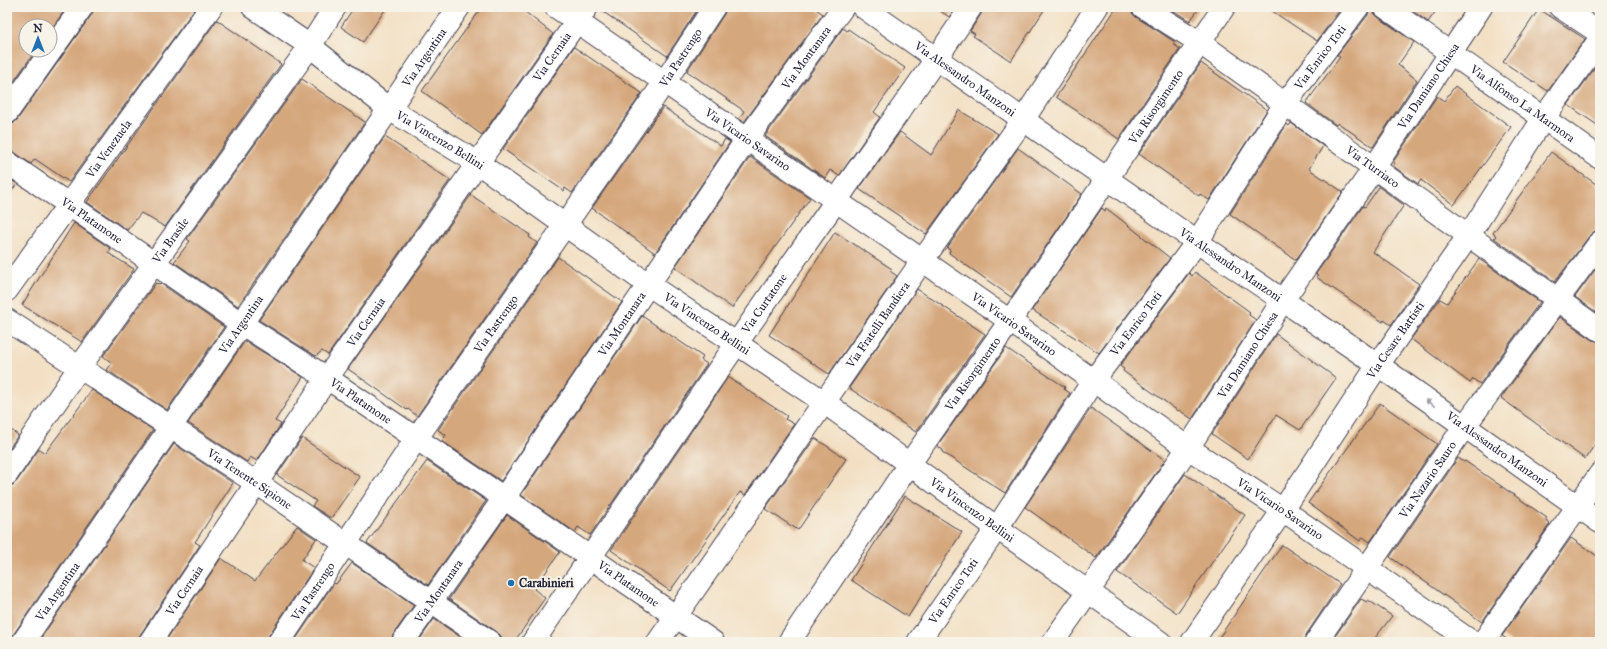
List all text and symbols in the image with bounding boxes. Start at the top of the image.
north arrow [18,18,58,58]
text: N [33,22,43,35]
street label: Via Enrico Toti [1291,22,1349,93]
street label: Via Montanara [778,23,834,93]
street label: Via Argentina [399,25,450,90]
street label: Via Pastrengo [656,26,705,91]
street label: Via Cernaia [529,29,575,85]
street label: Via Alessandro Manzoni [911,38,1019,120]
street label: Via Damiano Chiesa [1394,40,1463,132]
street label: Via Alfonso La Marmora [1467,61,1578,146]
street label: Via Risorgimento [1125,67,1186,147]
street label: Via Vicario Savarino [701,105,793,174]
street label: Via Vincenzo Bellini [393,107,488,173]
street label: Via Venezuela [82,116,135,182]
street label: Via Turriaco [1343,142,1402,191]
street label: Via Platamone [58,194,125,247]
street label: Via Brasile [149,215,191,267]
street label: Via Alessandro Manzoni [1176,224,1285,305]
street label: Via Curtatone [738,271,790,337]
street label: Via Fratelli Bandiera [843,278,913,371]
street label: Via Montanara [594,288,649,360]
street label: Via Enrico Toti [1107,288,1165,359]
street label: Via Vincenzo Bellini [660,289,753,358]
street label: Via Vicario Savarino [968,289,1059,359]
street label: Via Argentina [215,292,266,357]
street label: Via Pastrengo [471,292,521,357]
street label: Via Cernaia [343,294,389,350]
street label: Via Cesare Battisti [1363,298,1428,382]
street label: Via Damiano Chiesa [1214,308,1281,402]
street label: Via Risorgimento [941,334,1003,414]
street label: Via Platamone [326,375,394,427]
one-way arrow [1425,399,1436,407]
street label: Via Alessandro Manzoni [1443,408,1551,490]
street label: Via Nazario Sauro [1396,439,1459,522]
street label: Via Tenente Sipione [204,445,295,512]
street label: Via Vincenzo Bellini [926,474,1018,545]
street label: Via Vicario Savarino [1234,474,1326,543]
street label: Via Enrico Toti [925,555,981,627]
street label: Via Montanara [411,556,466,627]
street label: Via Platamone [594,557,662,610]
street label: Via Argentina [32,559,83,625]
street label: Via Pastrengo [288,560,338,624]
street label: Via Cernaia [162,562,207,619]
place label: Carabinieri [519,576,574,590]
marker: Carabinieri [506,578,516,588]

